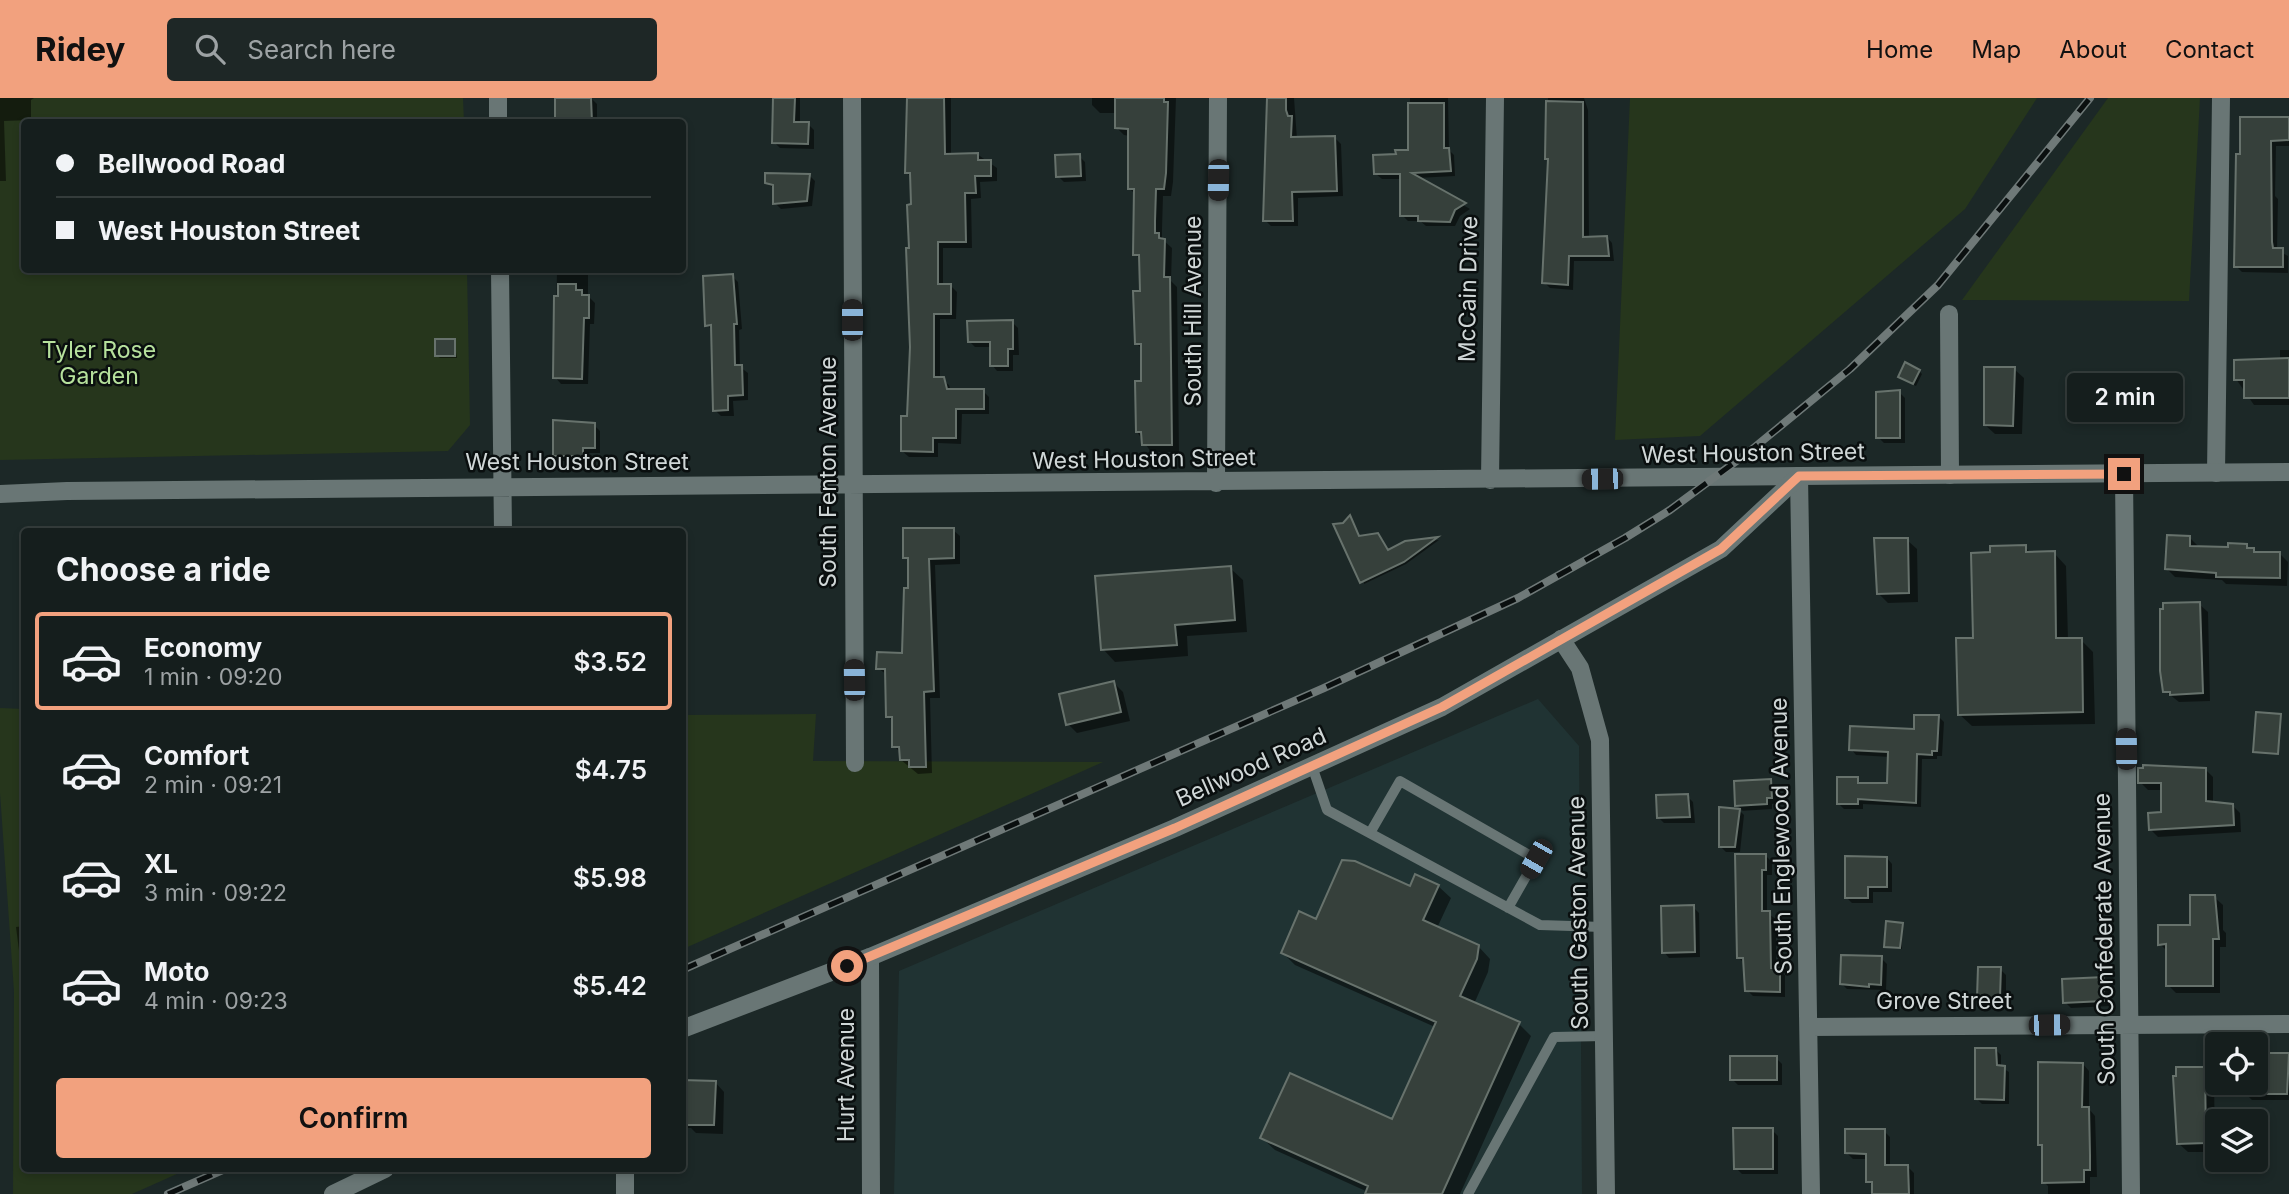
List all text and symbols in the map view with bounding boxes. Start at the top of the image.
search box [167,18,657,81]
text: Ridey [35,29,125,69]
icon: search [191,30,229,68]
text: Search here [247,34,396,65]
text: Home [1866,35,1933,64]
text: Map [1971,35,2021,64]
text: About [2059,35,2127,64]
text: Contact [2165,35,2254,64]
text: Bellwood Road [98,148,285,179]
car [1208,159,1229,201]
text: West Houston Street [98,215,360,246]
street label: South Hill Avenue [1179,216,1207,406]
street label: McCain Drive [1453,216,1483,362]
car [842,299,863,341]
park label: Tyler Rose Garden [42,336,156,390]
street label: South Fenton Avenue [814,356,842,588]
callout: 2 min [2066,372,2182,422]
text: 2 min [2095,383,2155,411]
street label: West Houston Street [1641,437,1866,469]
street label: West Houston Street [1032,443,1257,475]
street label: West Houston Street [465,448,689,476]
route end [2108,458,2140,490]
car [1581,468,1624,490]
text: Choose a ride [56,550,271,589]
icon: car [60,630,123,693]
text: Economy [144,632,262,663]
text: $3.52 [574,646,647,677]
car [844,659,865,701]
text: 1 min · 09:20 [144,663,283,691]
street label: South Englewood Avenue [1765,697,1797,975]
street label: Bellwood Road [1171,721,1331,813]
car [2116,728,2137,770]
icon: car [60,738,123,801]
text: Comfort [144,740,249,771]
text: $4.75 [575,754,647,785]
text: 2 min · 09:21 [144,771,282,799]
street label: South Confederate Avenue [2087,793,2121,1085]
street label: South Gaston Avenue [1562,796,1594,1030]
car [1517,836,1556,882]
icon: car [60,846,123,909]
text: XL [144,848,178,879]
text: $5.98 [573,862,647,893]
text: 3 min · 09:22 [144,879,287,907]
route start [831,950,863,982]
icon: car [60,954,123,1017]
text: Moto [144,956,209,987]
text: $5.42 [573,970,647,1001]
text: 4 min · 09:23 [144,987,288,1015]
street label: Grove Street [1876,987,2012,1015]
street label: Hurt Avenue [832,1008,860,1142]
car [2028,1014,2071,1036]
map controls [2205,1032,2268,1172]
button: locate [2205,1032,2268,1095]
button: Confirm [56,1078,651,1158]
button: layers [2205,1109,2268,1172]

